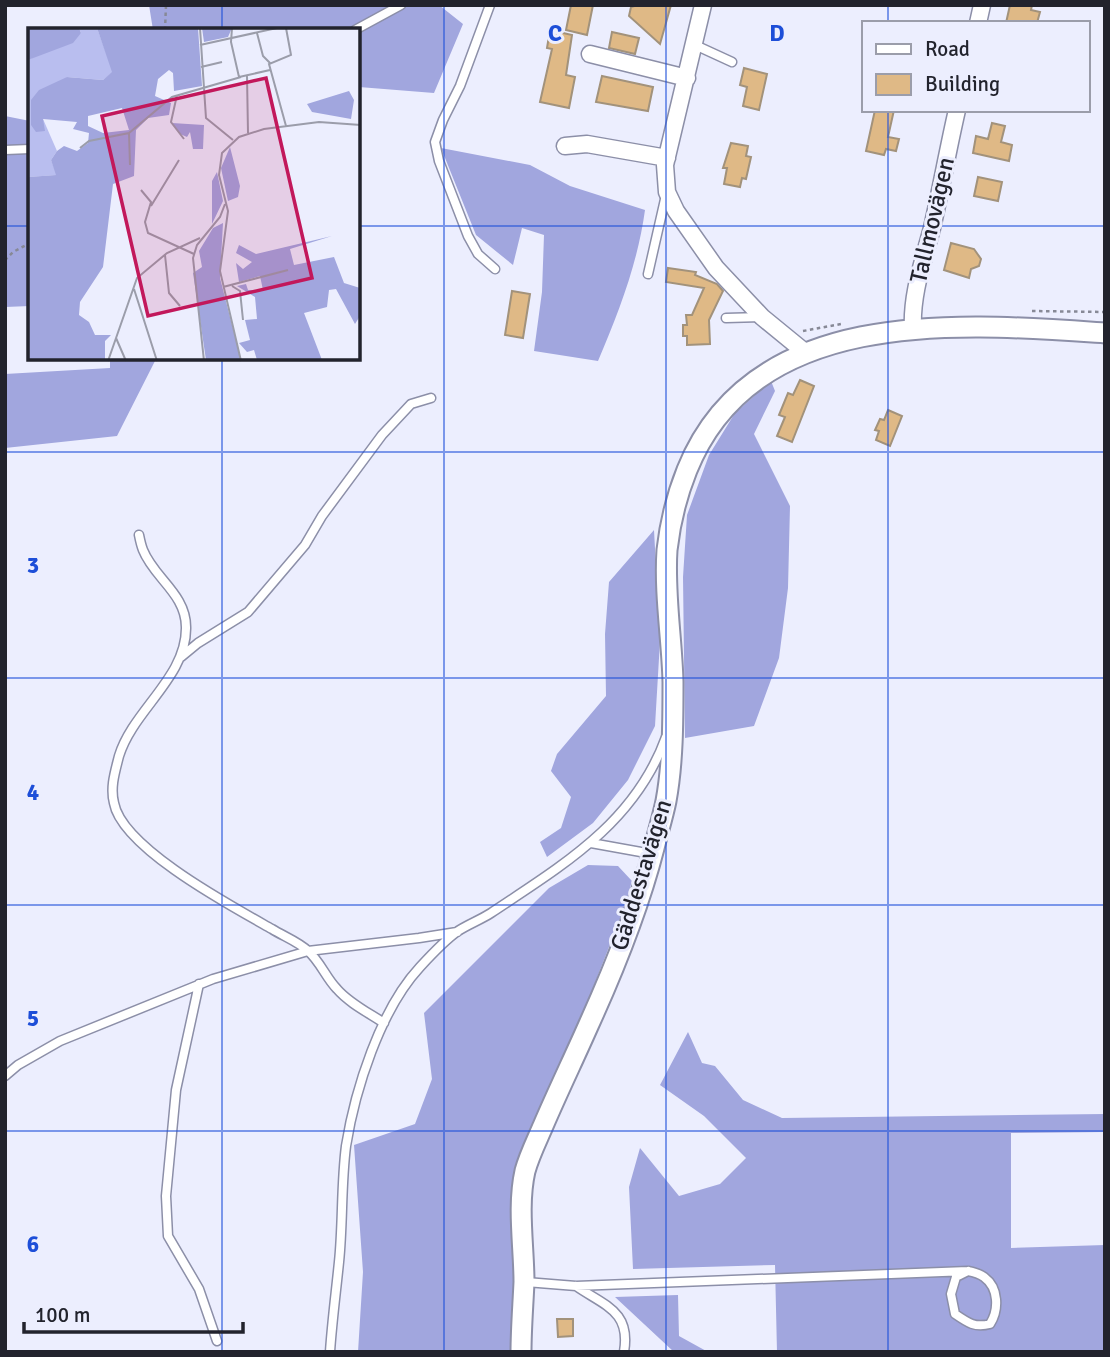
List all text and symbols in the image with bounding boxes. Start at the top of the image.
text: C [548,19,562,48]
text: D [769,19,785,48]
legend [862,21,1089,112]
inset map [28,28,360,360]
text: Road [925,36,970,62]
text: Building [925,71,1000,97]
street label: Tallmovägen [903,154,961,286]
text: 3 [27,551,39,580]
text: 4 [27,778,39,807]
street label: Gäddestavägen [604,796,678,954]
text: 5 [27,1004,39,1033]
text: 6 [27,1230,39,1259]
scale bar [24,1290,243,1334]
text: 100 m [35,1302,90,1328]

